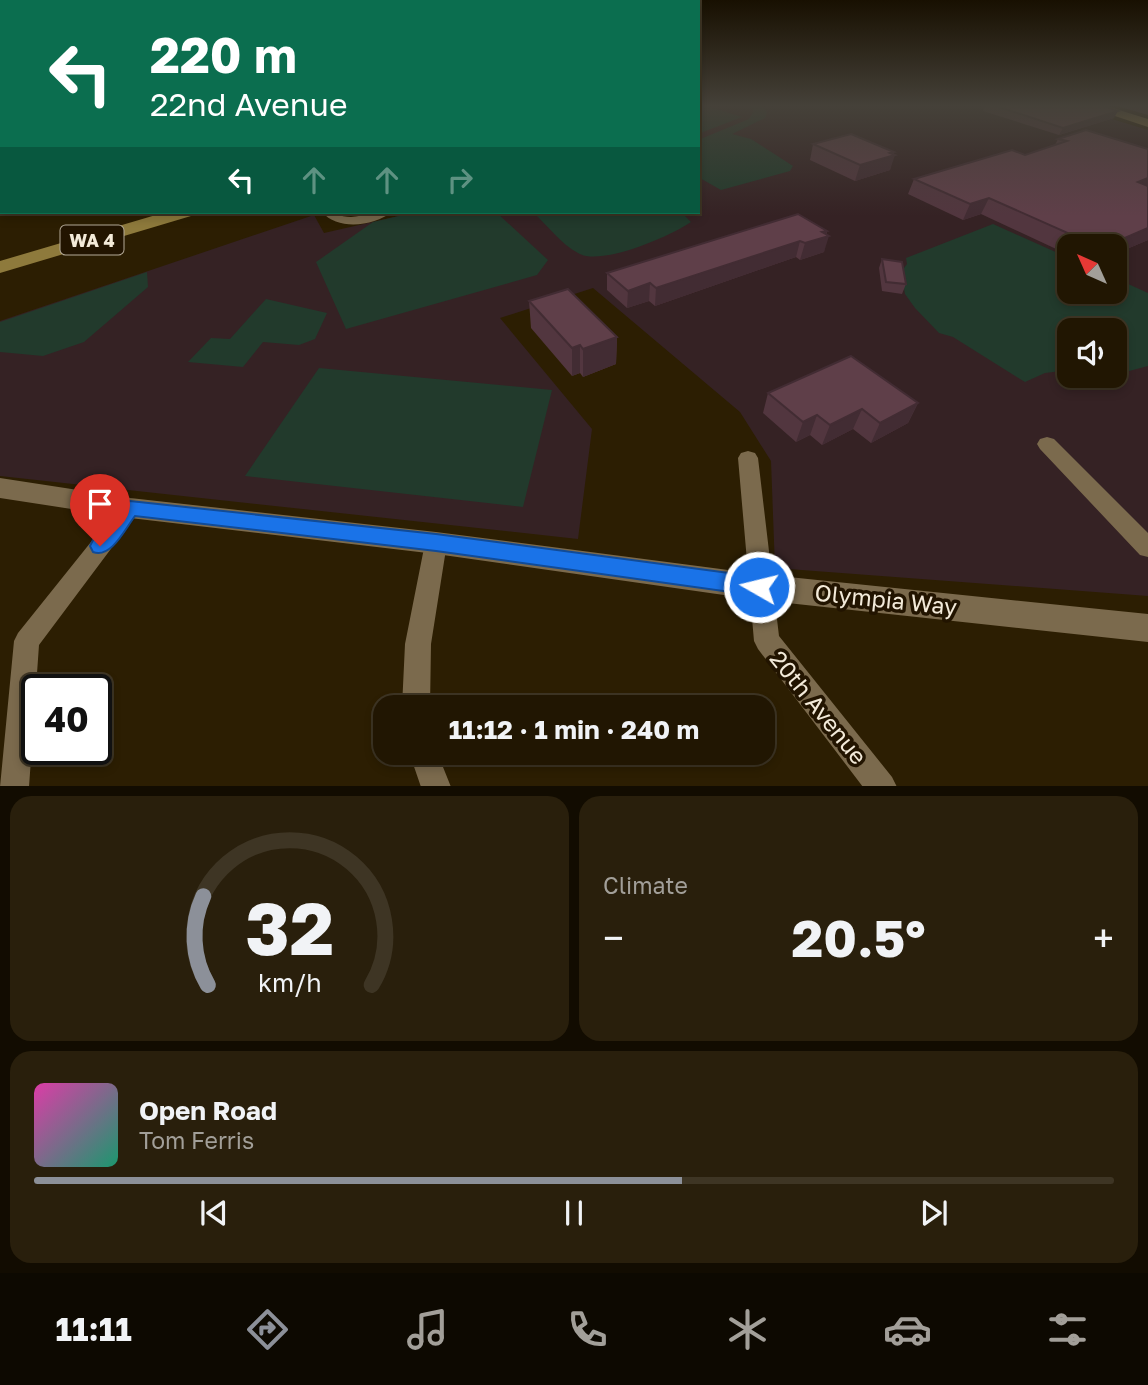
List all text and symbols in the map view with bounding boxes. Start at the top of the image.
text: 220 m [150,25,297,84]
icon: left [35,28,126,119]
text: 22nd Avenue [150,85,347,123]
icon: left [222,161,260,199]
icon: ahead [295,161,333,199]
icon: ahead [368,161,406,199]
icon: right [441,161,479,199]
road number: WA 4 [60,226,124,254]
north arrow [1057,234,1127,304]
map controls [1057,234,1127,388]
button: sound [1057,318,1127,388]
pin [70,474,130,546]
icon: arrive [81,485,119,523]
position arrow [722,550,796,624]
street label: Olympia Way [814,578,959,620]
street label: 20th Avenue [765,645,873,769]
speed limit sign: 40 [21,674,112,765]
text: 11:12 · 1 min · 240 m [449,714,699,745]
text: Climate [603,871,688,899]
text: 32 [245,884,334,971]
text: 20.5° [791,906,926,968]
text: − [603,915,624,960]
text: + [1093,915,1114,960]
text: km/h [258,966,321,997]
text: Open Road [139,1095,277,1126]
text: Tom Ferris [139,1126,254,1154]
icon: previous [195,1194,233,1232]
icon: pause [555,1194,593,1232]
icon: next [915,1194,953,1232]
icon: directions [243,1305,292,1354]
icon: music [403,1305,452,1354]
icon: phone [563,1305,612,1354]
icon: climate [723,1305,772,1354]
icon: car [883,1305,932,1354]
icon: filters [1043,1305,1092,1354]
text: 11:11 [56,1310,132,1348]

